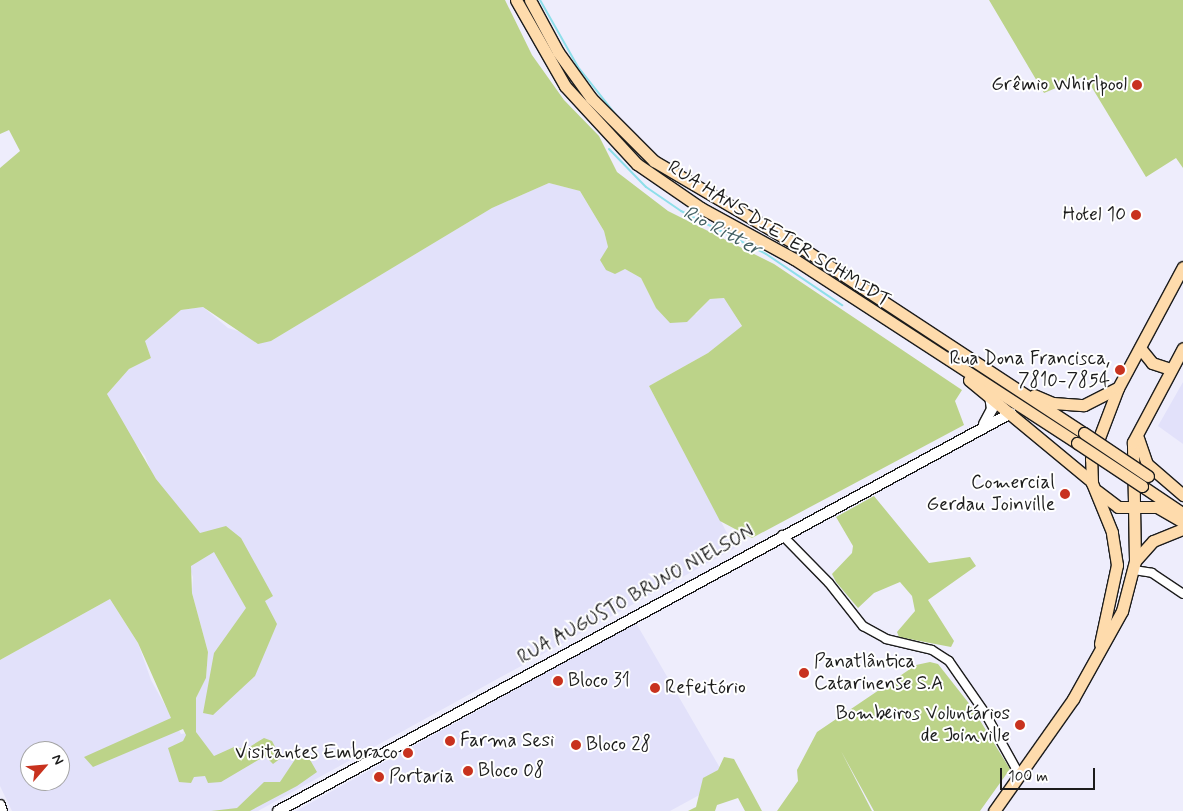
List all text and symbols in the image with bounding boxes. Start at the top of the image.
place label: Grêmio Whirlpool [992,74,1127,96]
marker: Grêmio Whirlpool [1131,79,1143,91]
street label: RUA HANS DIETER SCHMIDT [663,156,895,312]
water label: Rio Ritter [679,201,765,261]
place label: Hotel 10 [1063,204,1126,226]
marker: Hotel 10 [1130,209,1142,221]
place label: Rua Dona Francisca, 7810-7854 [944,348,1110,392]
marker: Rua Dona Francisca, 7810-7854 [1114,364,1126,376]
place label: Comercial Gerdau Joinville [927,472,1055,516]
marker: Comercial Gerdau Joinville [1059,488,1071,500]
street label: RUA AUGUSTO BRUNO NIELSON [511,519,761,671]
place label: Panatlântica Catarinense S.A [814,651,943,695]
marker: Panatlântica Catarinense S.A [798,667,810,679]
place label: Bloco 31 [568,670,630,692]
marker: Bloco 31 [552,675,564,687]
place label: Refeitório [665,677,746,699]
marker: Refeitório [649,682,661,694]
place label: Bombeiros Voluntários de Joinville [827,703,1010,747]
marker: Bombeiros Voluntários de Joinville [1014,719,1026,731]
place label: Farma Sesi [460,730,555,752]
place label: Bloco 28 [586,734,651,756]
marker: Farma Sesi [444,735,456,747]
marker: Bloco 28 [570,739,582,751]
north arrow [20,741,70,791]
place label: Visitantes Embraco [240,742,398,764]
marker: Visitantes Embraco [402,747,414,759]
text: N [47,751,68,768]
scale bar [1003,758,1098,790]
place label: Bloco 08 [478,760,544,782]
marker: Bloco 08 [462,765,474,777]
place label: Portaria [389,766,454,788]
text: 100 m [1008,767,1048,787]
marker: Portaria [373,771,385,783]

